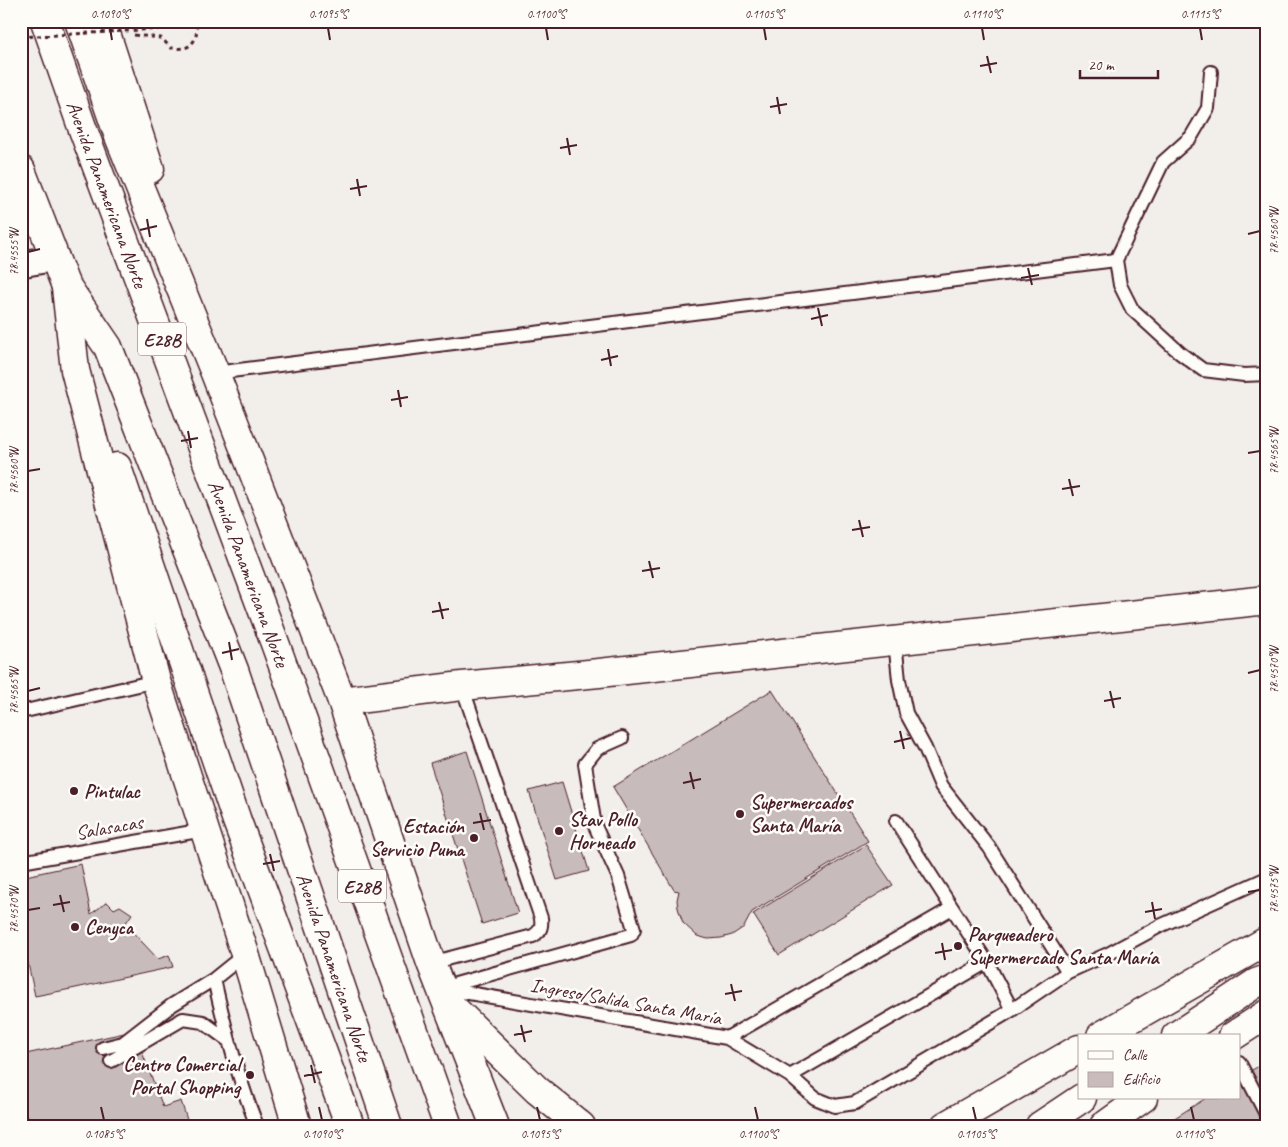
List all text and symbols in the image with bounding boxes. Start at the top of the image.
text: 0.1090°S [91,6,131,22]
text: 0.1095°S [309,6,349,22]
text: 0.1100°S [527,6,567,22]
text: 0.1105°S [745,6,785,22]
text: 0.1110°S [963,6,1003,22]
text: 0.1115°S [1181,6,1221,22]
scale bar [1080,48,1158,80]
text: 20 m [1088,56,1115,75]
street label: Avenida Panamericana Norte [61,98,153,293]
text: 78.4560°W [1266,205,1282,254]
text: 78.4555°W [6,226,22,275]
road number: E28B [138,322,186,356]
text: 78.4565°W [1266,425,1282,474]
text: 78.4560°W [6,445,22,494]
street label: Avenida Panamericana Norte [202,477,295,672]
text: 78.4570°W [1266,644,1282,693]
text: 78.4565°W [6,665,22,714]
place label: Pintulac [84,779,142,804]
marker: Pintulac [68,785,80,797]
place label: Supermercados Santa María [750,790,854,838]
place label: Stav Pollo Horneado [569,807,639,855]
marker: Supermercados Santa María [734,808,746,820]
street label: Salasacas [74,809,147,846]
place label: Estación Servicio Puma [370,814,466,862]
marker: Stav Pollo Horneado [553,825,565,837]
marker: Estación Servicio Puma [468,832,480,844]
text: 78.4575°W [1266,864,1282,913]
road number: E28B [338,869,386,902]
street label: Avenida Panamericana Norte [291,870,378,1066]
text: 78.4570°W [6,884,22,933]
place label: Cenyca [85,915,135,941]
marker: Cenyca [69,921,81,933]
place label: Parqueadero Supermercado Santa María [968,922,1160,970]
marker: Parqueadero Supermercado Santa María [952,940,964,952]
street label: Ingreso/Salida Santa María [529,972,725,1031]
legend [1078,1034,1240,1100]
text: Calle [1123,1046,1148,1065]
place label: Centro Comercial Portal Shopping [123,1052,244,1100]
marker: Centro Comercial Portal Shopping [244,1069,256,1081]
text: Edificio [1123,1070,1161,1089]
text: 0.1085°S [85,1126,125,1142]
text: 0.1090°S [303,1126,343,1142]
text: 0.1095°S [521,1126,561,1142]
text: 0.1100°S [739,1126,779,1142]
text: 0.1105°S [957,1126,997,1142]
text: 0.1110°S [1175,1126,1215,1142]

